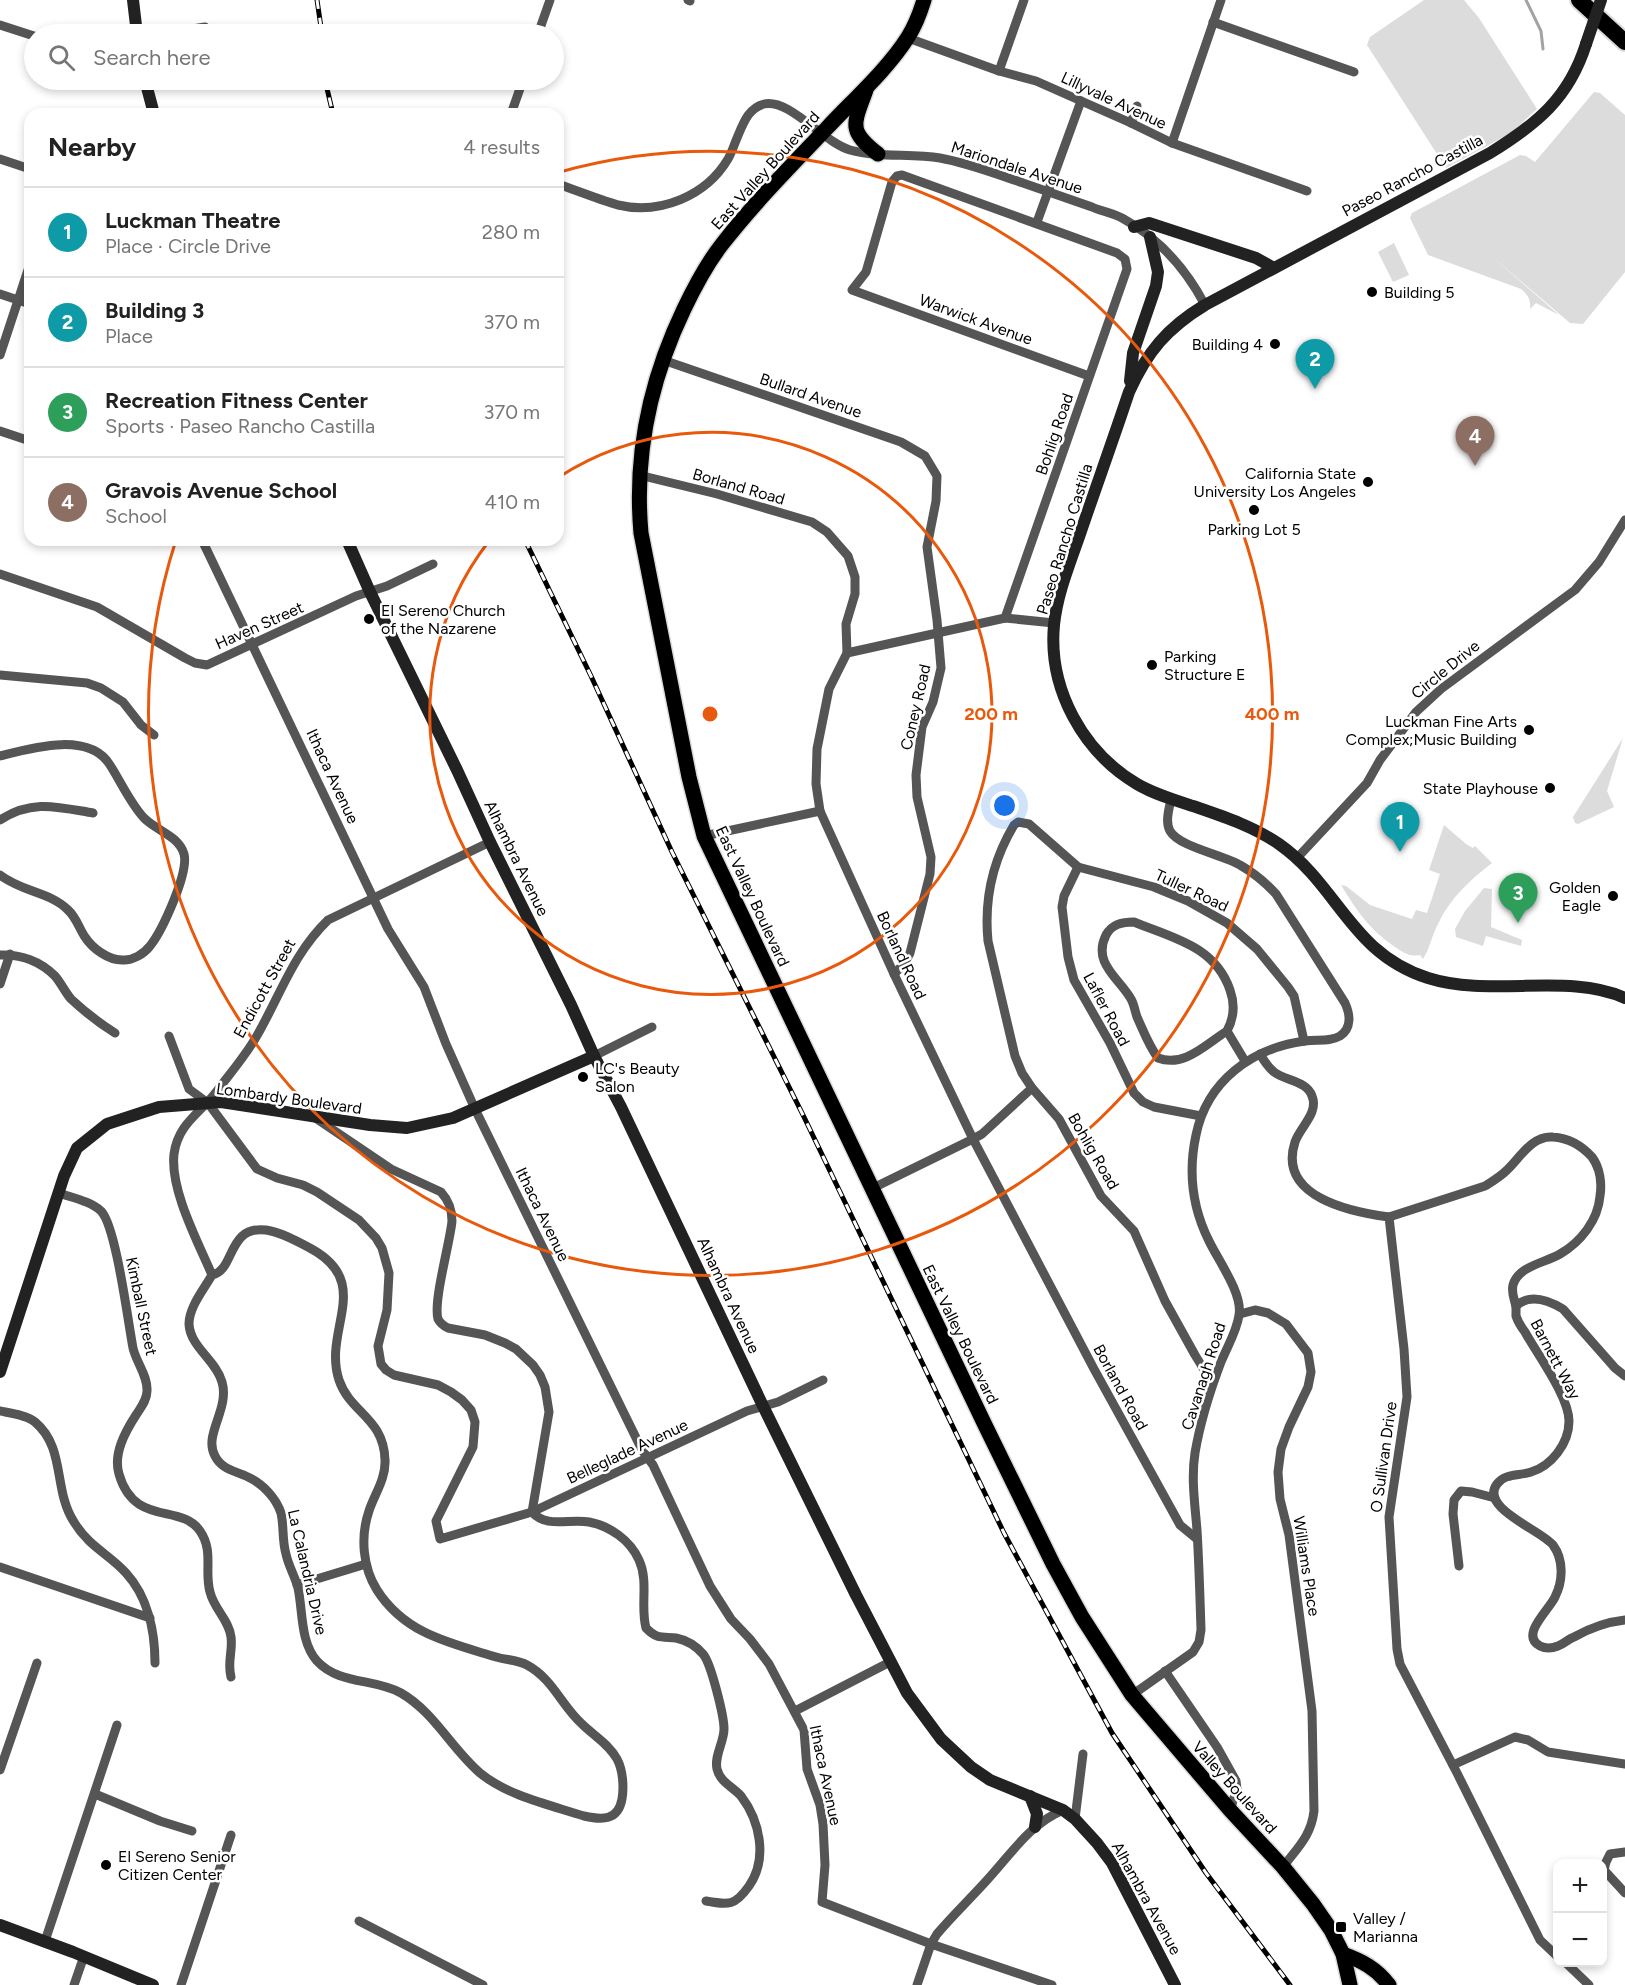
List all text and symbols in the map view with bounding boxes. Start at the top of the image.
search box [24,24,564,90]
icon: search [45,41,78,74]
text: Search here [93,44,211,71]
street label: Lillyvale Avenue [1058,68,1170,133]
street label: East Valley Boulevard [707,107,824,233]
street label: Paseo Rancho Castilla [1339,130,1486,221]
text: Nearby [48,131,136,163]
text: 4 results [463,135,540,159]
street label: Mariondale Avenue [949,137,1085,198]
text: Luckman Theatre [105,207,280,234]
text: 1 [63,220,72,244]
text: 280 m [482,220,540,244]
text: Place · Circle Drive [105,234,271,258]
place label: Building 5 [1384,283,1455,302]
marker: Building 5 [1365,285,1379,299]
street label: Warwick Avenue [917,290,1035,349]
text: Building 3 [105,297,204,324]
text: 2 [62,310,73,334]
text: 370 m [484,310,540,334]
text: Place [105,324,153,348]
place label: Building 4 [1192,335,1263,354]
marker: Building 4 [1268,337,1282,351]
pin: 2 [1296,340,1334,389]
street label: Bullard Avenue [757,369,865,422]
text: Recreation Fitness Center [105,387,368,414]
street label: Bohlig Road [1032,391,1077,478]
text: 3 [62,400,73,424]
text: 370 m [484,400,540,424]
text: Sports · Paseo Rancho Castilla [105,414,375,438]
pin: 4 [1456,416,1494,466]
street label: Paseo Rancho Castilla [1032,461,1096,617]
street label: Borland Road [690,464,787,509]
place label: California State University Los Angeles [1194,464,1356,501]
marker: California State University Los Angeles [1361,475,1375,489]
text: Gravois Avenue School [105,477,337,504]
text: 4 [61,490,74,514]
text: 410 m [485,490,540,514]
marker: Parking Lot 5 [1247,503,1261,517]
text: School [105,504,167,528]
place label: Parking Lot 5 [1207,520,1301,539]
street label: Haven Street [212,598,306,653]
place label: El Sereno Church of the Nazarene [381,601,505,638]
marker: El Sereno Church of the Nazarene [362,612,376,626]
street label: Circle Drive [1407,636,1484,703]
place label: Parking Structure E [1164,647,1245,684]
marker: Parking Structure E [1145,658,1159,672]
street label: Coney Road [896,662,935,752]
text: 200 m [964,703,1018,725]
text: 400 m [1245,703,1299,725]
centre of rings [700,704,720,724]
place label: Luckman Fine Arts Complex;Music Building [1346,712,1517,749]
marker: Luckman Fine Arts Complex;Music Building [1522,723,1536,737]
street label: Ithaca Avenue [302,726,363,827]
place label: State Playhouse [1423,779,1538,798]
marker: State Playhouse [1543,781,1557,795]
your location [990,791,1019,820]
street label: Alhambra Avenue [480,797,553,919]
pin: 1 [1380,802,1420,852]
street label: East Valley Boulevard [712,823,793,969]
street label: Tuller Road [1152,865,1232,916]
pin: 3 [1498,874,1538,923]
place label: Golden Eagle [1549,878,1601,915]
marker: Golden Eagle [1606,889,1620,903]
street label: Borland Road [873,908,930,1002]
street label: Endicott Street [229,935,299,1041]
street label: Lafler Road [1079,969,1134,1049]
place label: LC's Beauty Salon [595,1059,680,1096]
marker: LC's Beauty Salon [576,1070,590,1084]
street label: Lombardy Boulevard [215,1079,363,1118]
street label: Bohlig Road [1064,1110,1123,1193]
street label: Ithaca Avenue [512,1164,574,1265]
street label: Alhambra Avenue [693,1234,764,1357]
street label: Kimball Street [122,1255,161,1357]
street label: East Valley Boulevard [919,1261,1003,1407]
street label: Barnett Way [1526,1316,1585,1403]
street label: Cavanagh Road [1177,1320,1230,1432]
street label: Borland Road [1089,1341,1152,1433]
street label: O Sullivan Drive [1366,1400,1401,1514]
street label: Belleglade Avenue [564,1415,691,1488]
street label: La Calandria Drive [284,1507,331,1637]
street label: Williams Place [1289,1515,1324,1618]
street label: Ithaca Avenue [806,1723,845,1827]
street label: Valley Boulevard [1188,1737,1281,1837]
street label: Alhambra Avenue [1108,1839,1186,1958]
place label: El Sereno Senior Citizen Center [118,1847,236,1884]
marker: El Sereno Senior Citizen Center [99,1858,113,1872]
map controls [1553,1859,1607,1967]
button: + [1553,1859,1607,1913]
place label: Valley / Marianna [1353,1909,1418,1946]
button: − [1553,1913,1607,1967]
marker: Valley / Marianna [1334,1920,1348,1934]

